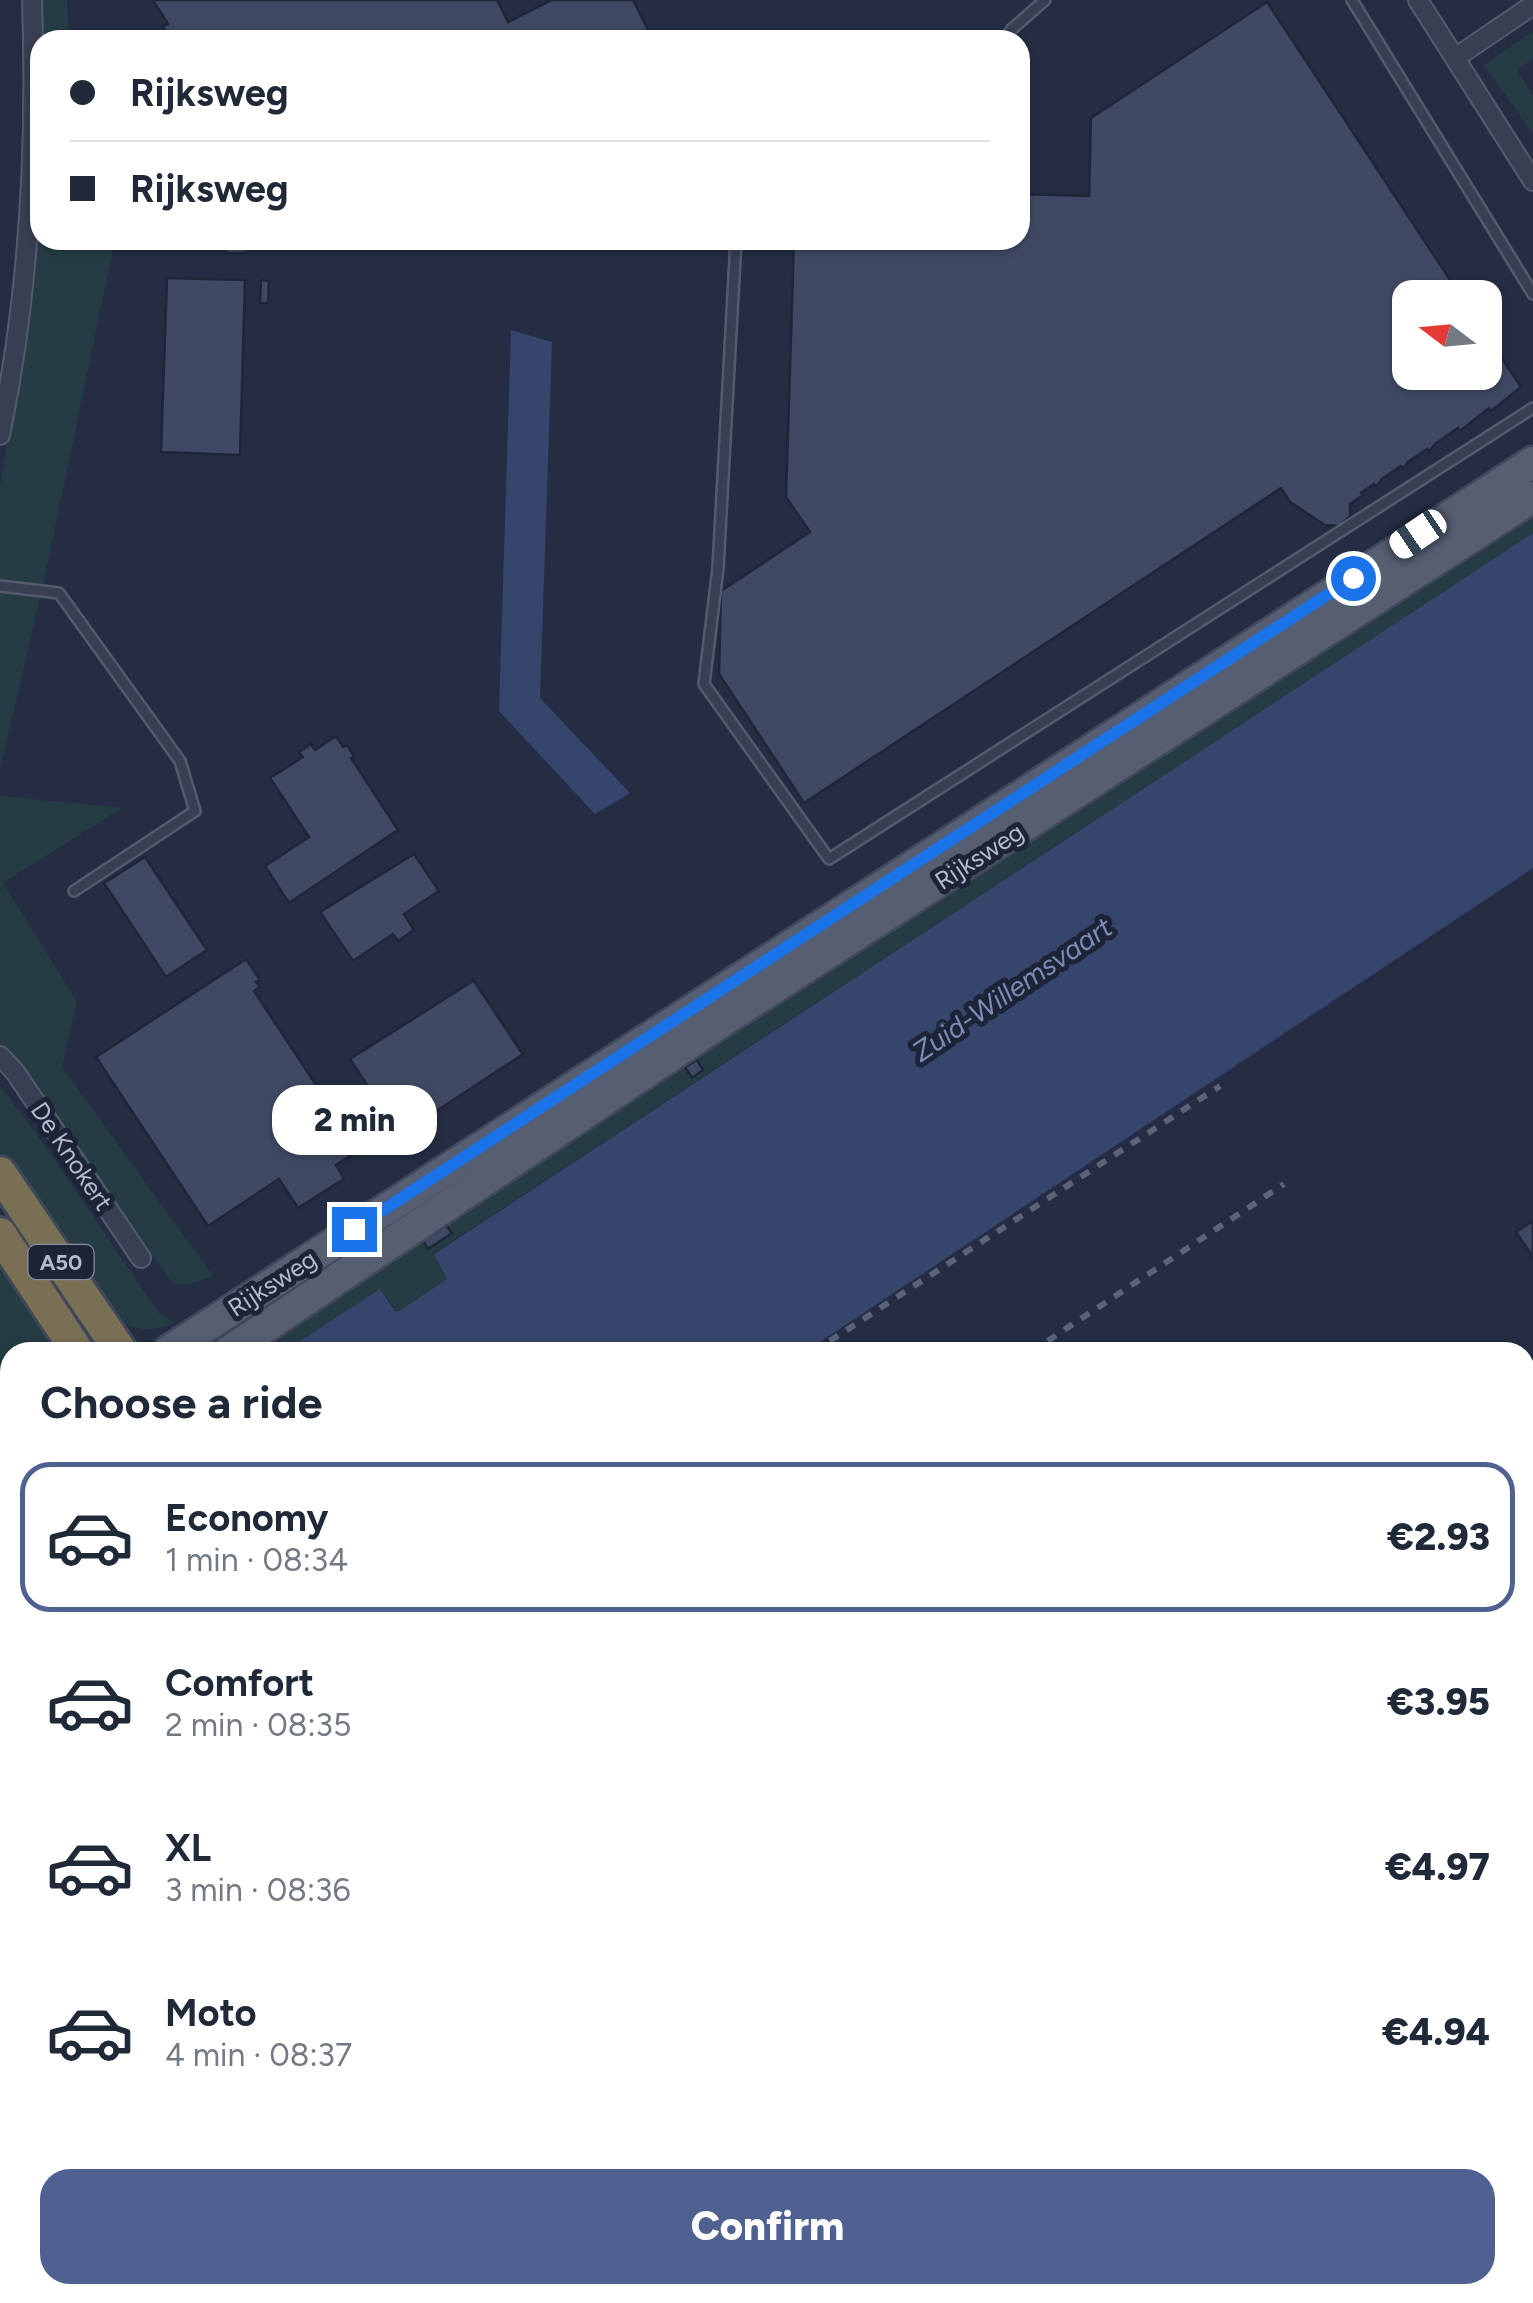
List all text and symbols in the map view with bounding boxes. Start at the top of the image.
text: Rijksweg [130,70,289,116]
text: Rijksweg [130,166,289,212]
north arrow [1392,280,1502,390]
map controls [1392,280,1502,390]
car [1385,505,1451,563]
route start [1331,556,1376,601]
street label: Rijksweg [929,816,1029,896]
water label: Zuid-Willemsvaart [906,909,1119,1068]
callout: 2 min [272,1084,436,1154]
street label: De Knokert [25,1096,119,1216]
text: 2 min [314,1101,395,1139]
route end [332,1207,377,1252]
street label: Rijksweg [222,1243,322,1323]
road number: A50 [28,1245,94,1279]
text: Choose a ride [40,1375,322,1429]
icon: car [45,1492,135,1582]
text: Economy [165,1495,328,1541]
text: €2.93 [1387,1514,1490,1560]
text: 1 min · 08:34 [165,1541,348,1579]
icon: car [45,1657,135,1747]
text: Comfort [165,1660,314,1706]
text: €3.95 [1387,1679,1490,1725]
text: 2 min · 08:35 [165,1706,351,1744]
icon: car [45,1822,135,1912]
text: XL [165,1825,211,1871]
text: €4.97 [1385,1844,1490,1890]
text: 3 min · 08:36 [165,1871,351,1909]
icon: car [45,1987,135,2077]
text: Moto [165,1990,257,2036]
text: €4.94 [1382,2009,1490,2055]
text: 4 min · 08:37 [165,2036,352,2074]
button: Confirm [40,2169,1495,2284]

